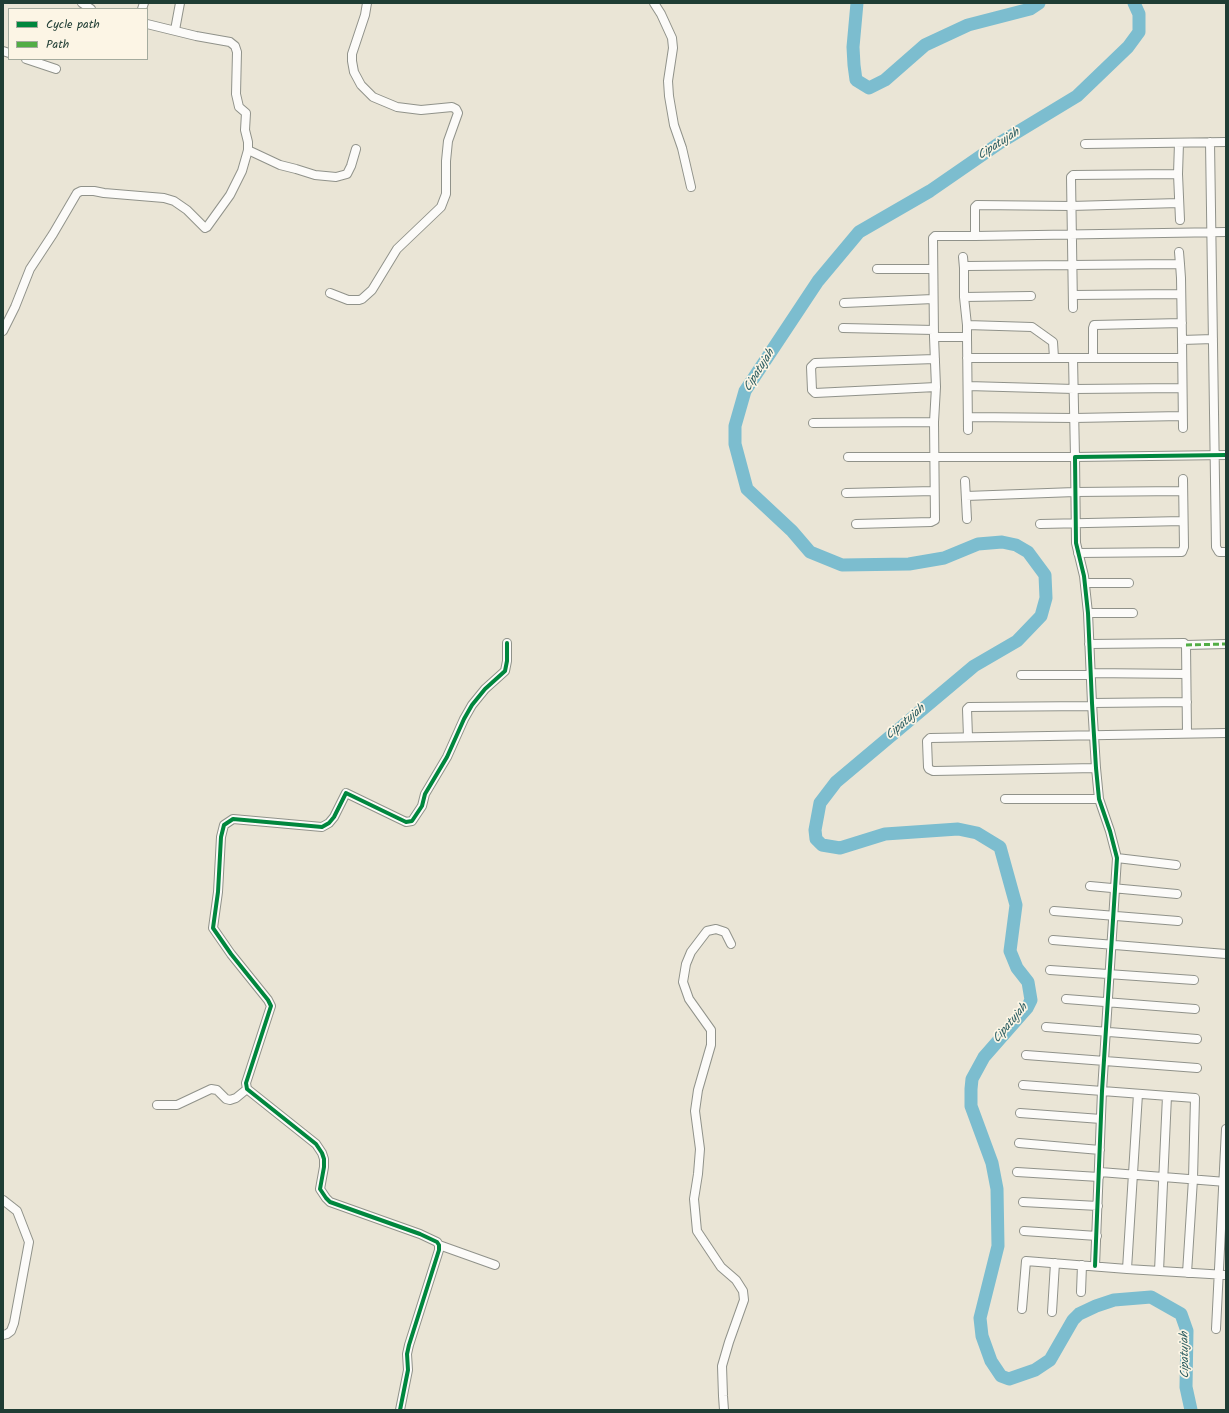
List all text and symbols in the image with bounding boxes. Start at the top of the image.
legend [8,8,148,60]
text: Cycle path [46,15,100,34]
text: Path [46,35,69,54]
water label: Cipatujah [975,126,1023,164]
water label: Cipatujah [741,347,779,395]
water label: Cipatujah [883,702,929,744]
water label: Cipatujah [990,1001,1032,1047]
water label: Cipatujah [1178,1331,1194,1379]

